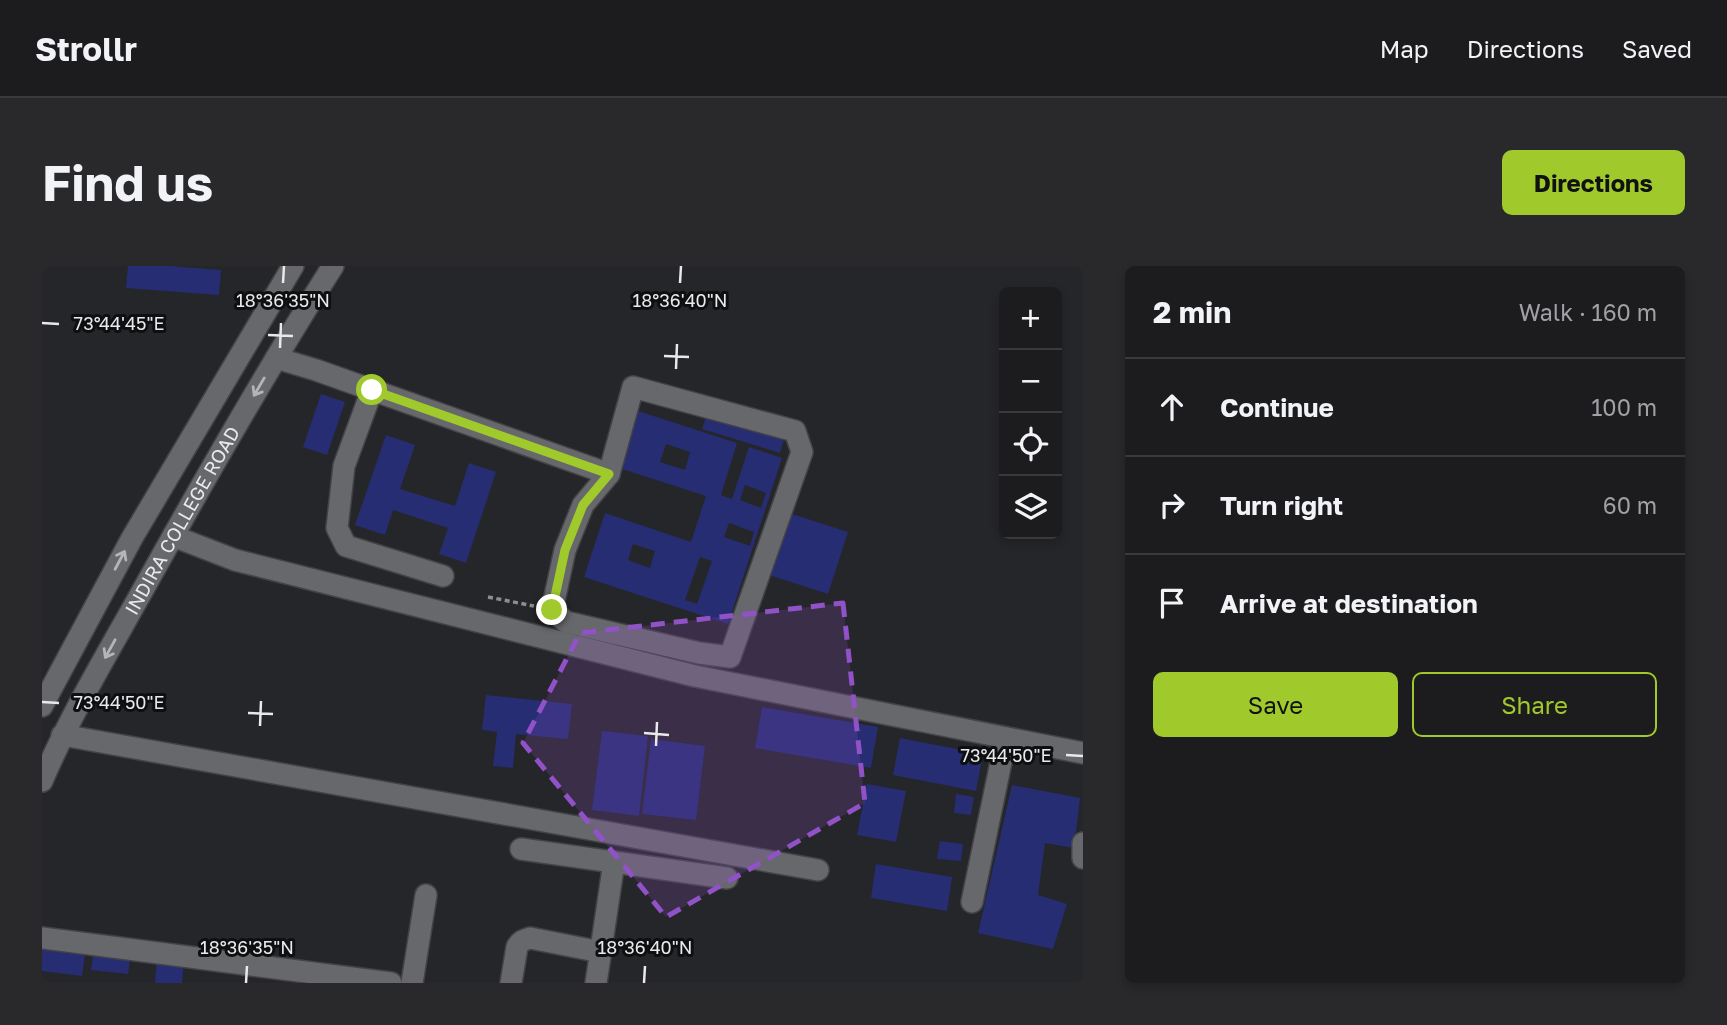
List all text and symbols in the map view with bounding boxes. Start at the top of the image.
text: Strollr [35,29,137,68]
text: Map [1380,34,1429,63]
text: Directions [1467,34,1584,63]
text: Saved [1622,34,1692,63]
button: Directions [1502,150,1685,215]
text: Find us [42,153,213,212]
map controls [999,287,1062,539]
button: + [999,287,1062,350]
text: 18°36'35"N [236,289,330,311]
text: 18°36'40"N [633,289,727,311]
text: 2 min [1153,294,1231,330]
text: Walk · 160 m [1519,298,1657,326]
text: 73°44'45"E [74,312,164,334]
button: − [999,350,1062,413]
route start [356,374,387,405]
one-way arrow [252,376,265,397]
icon: ahead [1153,388,1191,426]
text: Continue [1220,392,1334,423]
text: 100 m [1591,393,1657,421]
button: locate [999,413,1062,476]
street label: INDIRA COLLEGE ROAD [119,422,244,619]
button: layers [999,476,1062,539]
icon: right [1153,486,1191,524]
text: Turn right [1220,490,1343,521]
text: 60 m [1603,491,1657,519]
one-way arrow [114,550,128,571]
icon: arrive [1153,584,1191,622]
text: Arrive at destination [1220,588,1478,619]
route end [536,594,567,625]
one-way arrow [103,638,117,658]
button: Save [1153,672,1398,737]
button: Share [1412,672,1657,737]
text: 73°44'50"E [74,691,165,713]
text: 73°44'50"E [961,744,1052,766]
text: 18°36'35"N [200,936,294,958]
text: 18°36'40"N [598,936,692,958]

